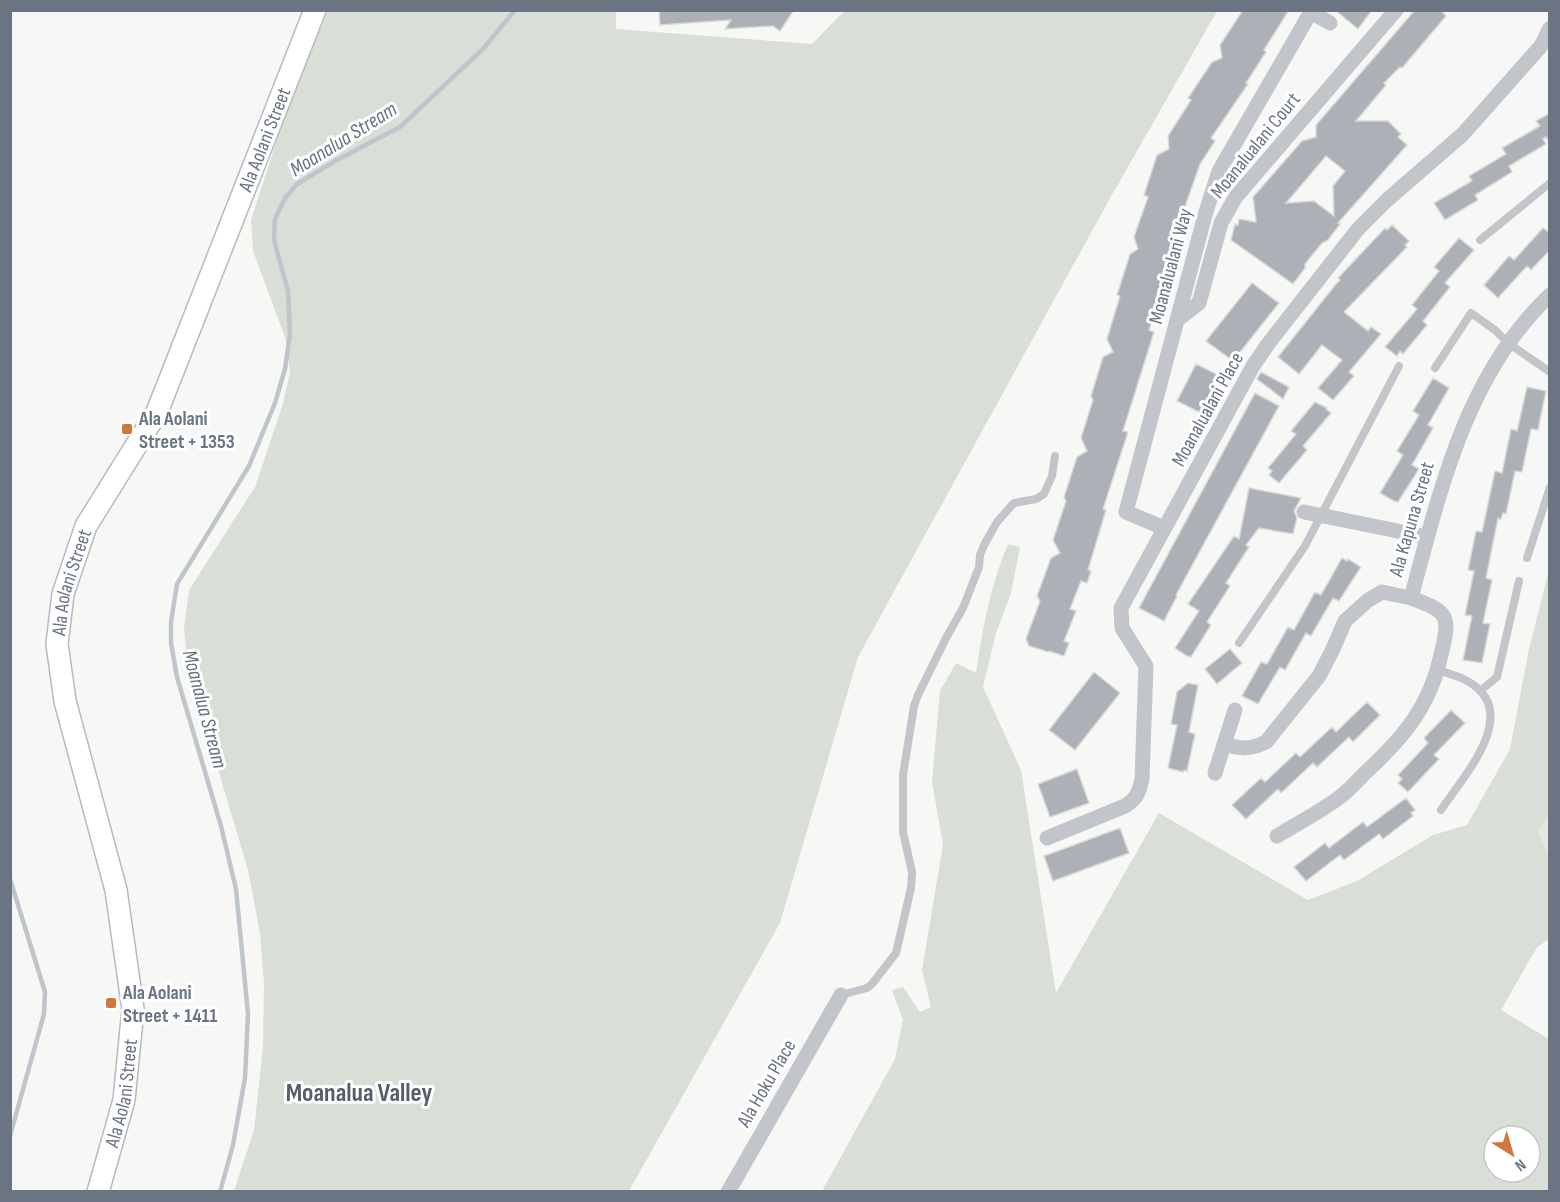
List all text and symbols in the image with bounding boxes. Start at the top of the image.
street label: Ala Aolani Street [233,84,296,196]
street label: Moanalualani Court [1206,88,1306,203]
water label: Moanalua Stream [285,97,401,182]
street label: Moanalualani Way [1144,206,1198,327]
street label: Moanalualani Place [1167,348,1249,471]
place label: Ala Aolani Street + 1353 [138,407,235,454]
marker: Ala Aolani Street + 1353 [120,422,134,436]
street label: Ala Kapuna Street [1384,459,1440,580]
street label: Ala Aolani Street [47,526,97,638]
water label: Moanalua Stream [177,647,232,771]
place label: Ala Aolani Street + 1411 [122,981,217,1028]
marker: Ala Aolani Street + 1411 [104,996,118,1010]
street label: Ala Hoku Place [732,1036,801,1132]
street label: Ala Aolani Street [100,1038,143,1151]
district label: Moanalua Valley [286,1078,433,1109]
north arrow [1482,1124,1542,1184]
text: N [1511,1155,1529,1175]

